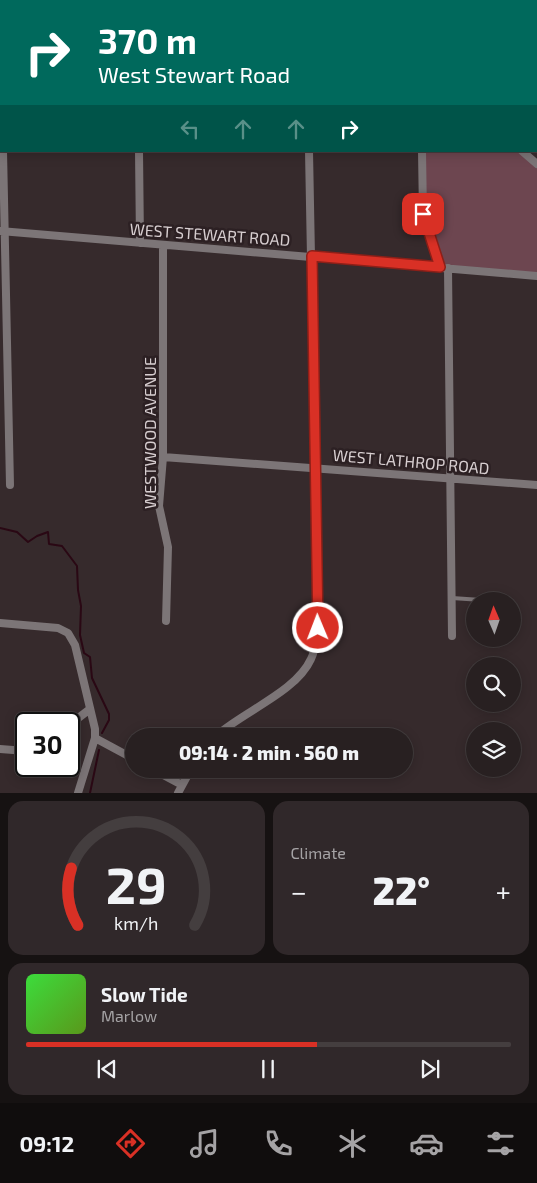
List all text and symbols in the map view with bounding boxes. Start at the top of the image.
text: 370 m [98,19,197,61]
icon: right [15,20,80,85]
text: West Stewart Road [98,61,290,87]
icon: left [176,115,204,143]
icon: ahead [229,115,257,143]
icon: ahead [282,115,310,143]
icon: right [335,115,363,143]
pin [402,193,444,235]
icon: arrive [409,200,437,228]
street label: WEST STEWART ROAD [129,219,291,249]
street label: WESTWOOD AVENUE [140,357,159,509]
street label: WEST LATHROP ROAD [332,445,490,477]
north arrow [466,592,521,648]
map controls [466,592,521,777]
position arrow [291,601,343,653]
button: search [466,657,521,712]
speed limit sign: 30 [15,712,80,777]
button: layers [466,722,521,777]
text: 09:14 · 2 min · 560 m [179,741,359,764]
text: Climate [291,843,346,862]
text: 29 [106,852,167,914]
text: 22° [372,867,430,913]
text: − [291,874,307,908]
text: + [496,874,511,908]
text: km/h [114,912,158,934]
text: Slow Tide [101,983,188,1006]
text: Marlow [101,1006,157,1025]
icon: previous [93,1055,121,1083]
icon: pause [254,1055,282,1083]
icon: next [416,1055,444,1083]
icon: directions [113,1126,148,1161]
icon: music [187,1126,222,1161]
icon: phone [261,1126,296,1161]
icon: climate [335,1126,370,1161]
icon: car [409,1126,444,1161]
icon: filters [483,1126,518,1161]
text: 09:12 [19,1130,74,1156]

